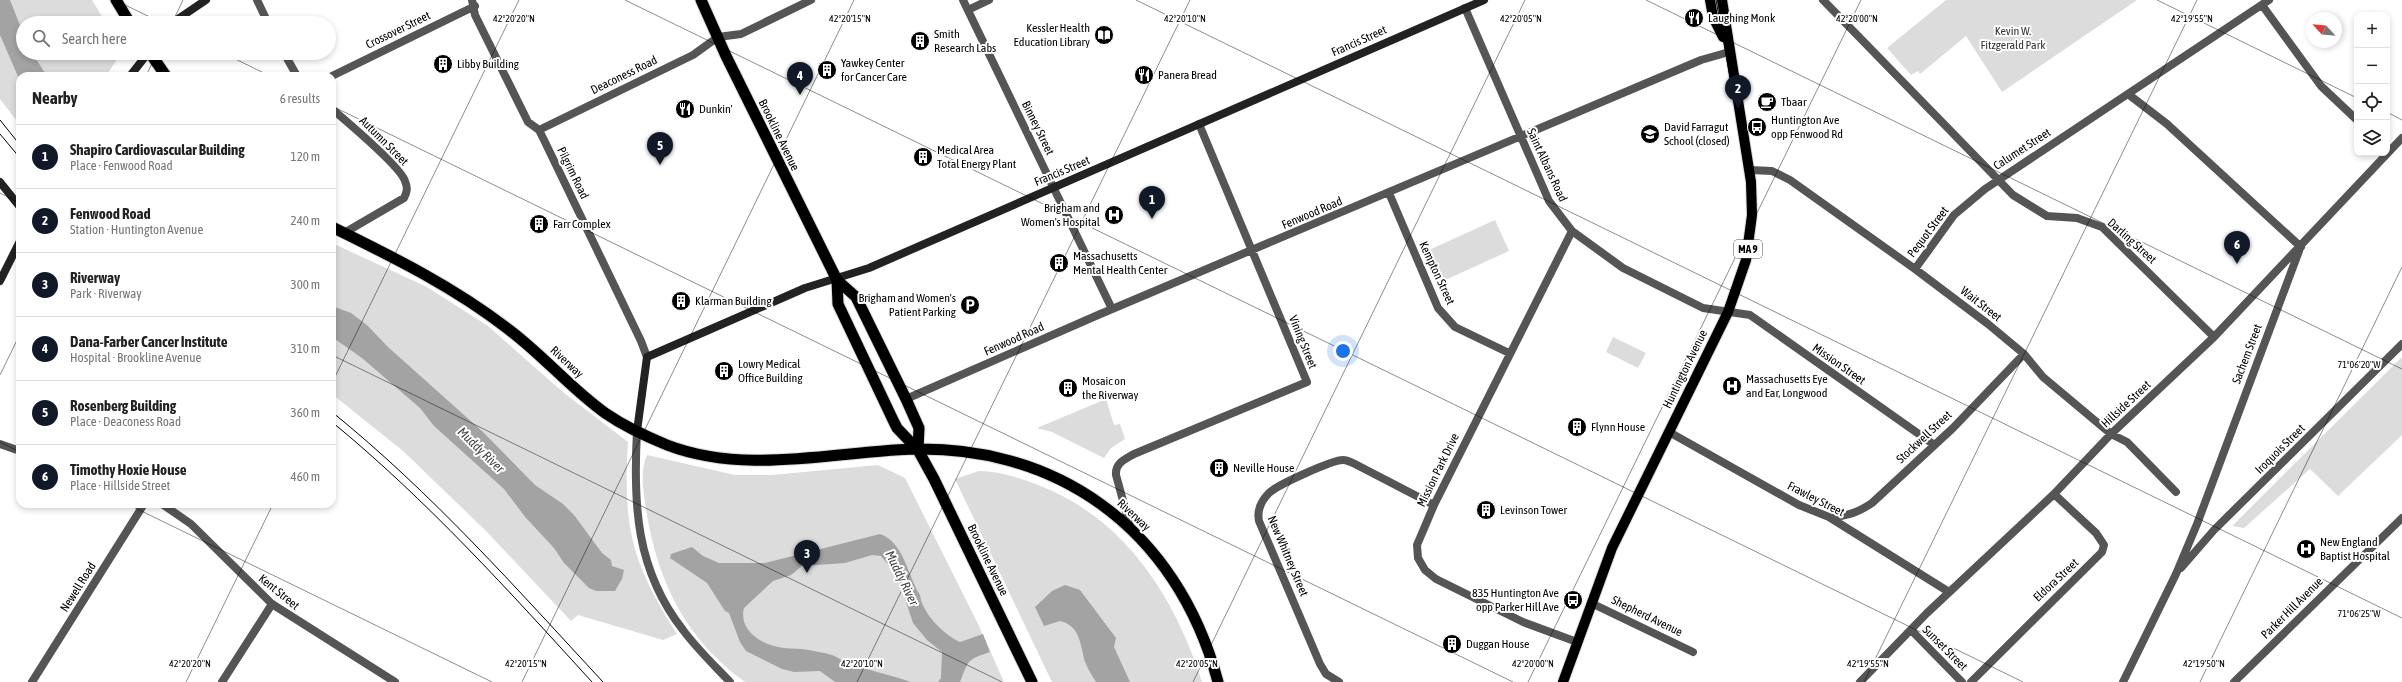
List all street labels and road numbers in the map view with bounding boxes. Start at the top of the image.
street label: Crossover Street [363,8,433,52]
street label: Francis Street [1329,22,1389,59]
street label: Deaconess Road [589,53,659,97]
street label: Brookline Avenue [756,97,802,173]
street label: Binney Street [1019,99,1057,158]
street label: Autumn Street [357,114,412,169]
street label: Calumet Street [1991,125,2054,173]
street label: Saint Albans Road [1524,126,1570,204]
street label: Pilgrim Road [554,145,592,201]
street label: Francis Street [1032,153,1092,189]
street label: Fenwood Road [1280,194,1344,232]
street label: Pequot Street [1904,204,1952,260]
street label: Darling Street [2105,215,2160,267]
street label: Kempton Street [1416,239,1458,307]
road number: MA 9 [1734,240,1762,258]
street label: Wait Street [1958,284,2005,325]
street label: Vining Street [1286,313,1320,371]
street label: Fenwood Road [982,320,1046,358]
street label: Sachem Street [2229,322,2265,386]
street label: Huntington Avenue [1660,328,1710,410]
street label: Mission Street [1810,341,1869,388]
street label: Riverway [548,343,586,381]
street label: Hillside Street [2098,377,2154,430]
street label: Stockwell Street [1893,407,1955,466]
street label: Iroquois Street [2252,421,2308,477]
street label: Mission Park Drive [1414,431,1462,509]
street label: Frawley Street [1785,479,1847,520]
street label: Riverway [1115,496,1153,534]
street label: New Whitney Street [1265,514,1311,599]
street label: Brookline Avenue [965,522,1011,598]
street label: Eldora Street [2031,555,2082,604]
street label: Newell Road [57,560,99,614]
street label: Kent Street [256,571,303,613]
street label: Parker Hill Avenue [2258,574,2326,642]
street label: Shepherd Avenue [1609,593,1685,639]
street label: Sunset Street [1920,623,1971,674]

